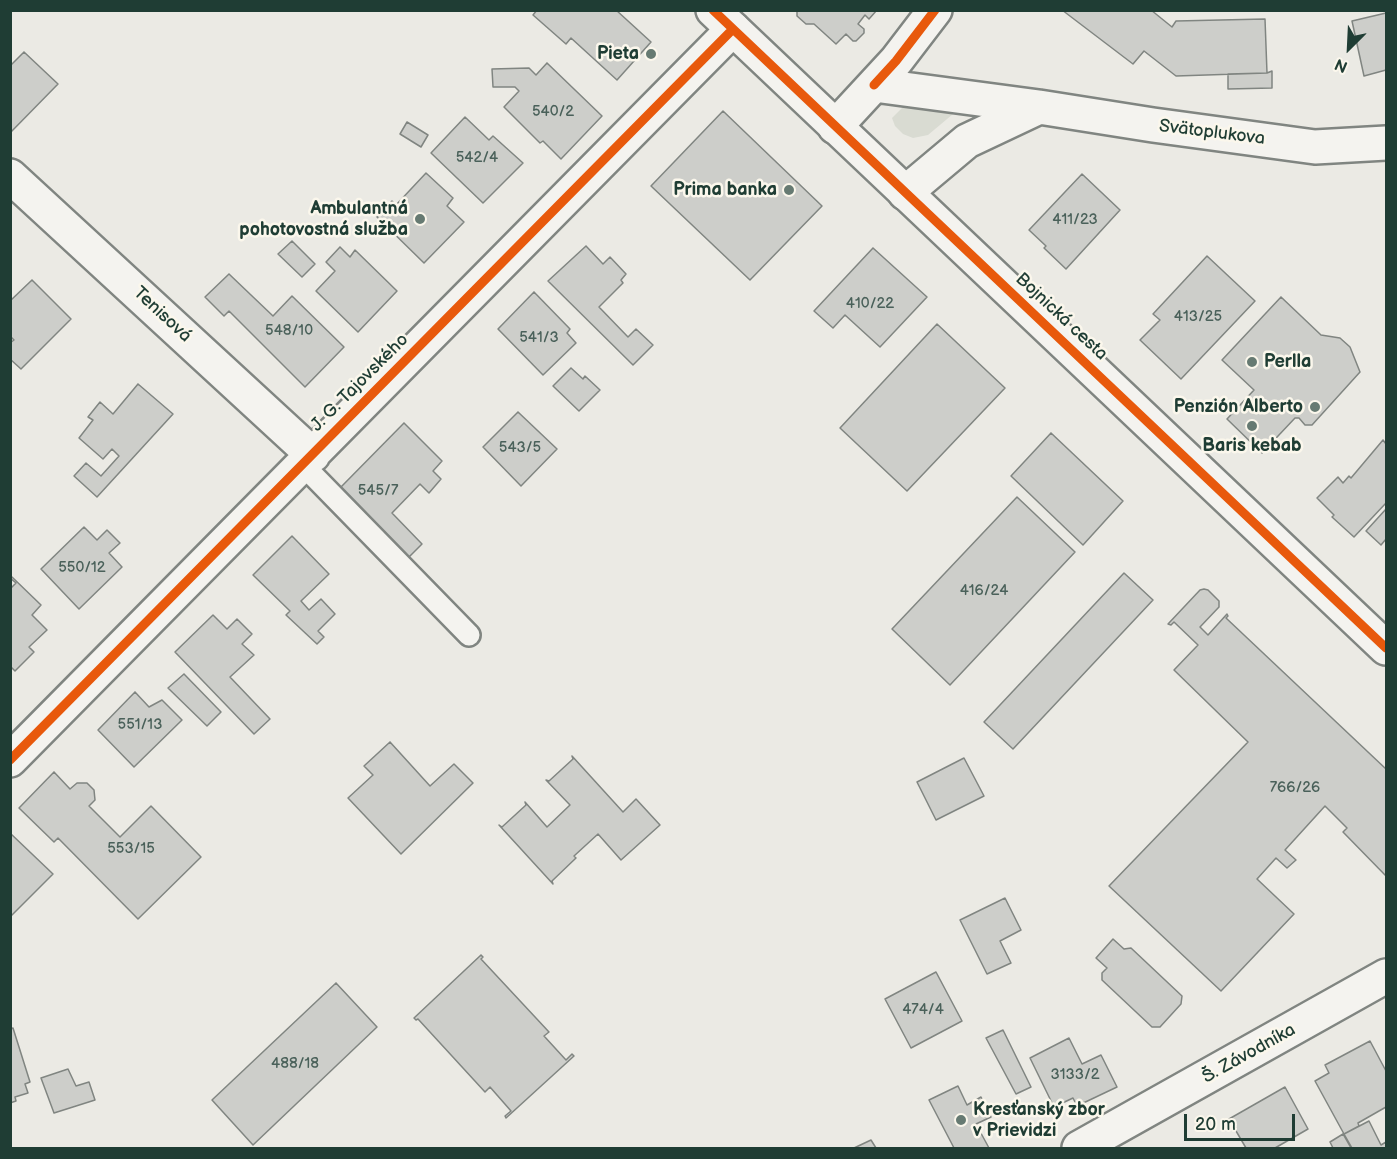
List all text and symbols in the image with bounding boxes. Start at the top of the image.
north arrow [1319,18,1379,78]
place label: Pieta [597,43,639,65]
marker: Pieta [644,47,658,61]
text: N [1332,54,1351,76]
house number: 540/2 [532,103,574,121]
street label: Svätoplukova [1158,116,1266,150]
house number: 542/4 [456,149,498,167]
place label: Prima banka [673,179,777,201]
marker: Prima banka [782,183,796,197]
place label: Ambulantná pohotovostná služba [239,198,408,240]
house number: 411/23 [1052,211,1098,229]
marker: Ambulantná pohotovostná služba [413,212,427,226]
street label: Bojnická cesta [1010,269,1112,365]
street label: Tenisová [128,283,196,347]
house number: 410/22 [846,295,894,313]
house number: 413/25 [1174,308,1222,326]
house number: 548/10 [265,322,313,340]
house number: 541/3 [519,329,559,347]
street label: J. G. Tajovského [307,330,413,436]
place label: Perlla [1264,351,1311,373]
marker: Perlla [1245,355,1259,369]
place label: Penzión Alberto [1174,396,1303,418]
marker: Penzión Alberto [1308,400,1322,414]
marker: Baris kebab [1245,419,1259,433]
place label: Baris kebab [1202,435,1302,457]
house number: 543/5 [499,439,541,457]
house number: 545/7 [358,482,398,500]
house number: 550/12 [58,559,106,577]
house number: 416/24 [960,582,1008,600]
house number: 551/13 [118,716,162,734]
house number: 766/26 [1270,779,1320,797]
house number: 553/15 [107,840,155,858]
house number: 474/4 [902,1001,944,1019]
street label: Š. Závodníka [1199,1019,1299,1089]
house number: 488/18 [271,1055,319,1073]
house number: 3133/2 [1050,1066,1100,1084]
place label: Kresťanský zbor v Prievidzi [973,1099,1105,1142]
scale bar [1187,1102,1298,1140]
marker: Kresťanský zbor v Prievidzi [954,1113,968,1127]
text: 20 m [1195,1114,1236,1135]

